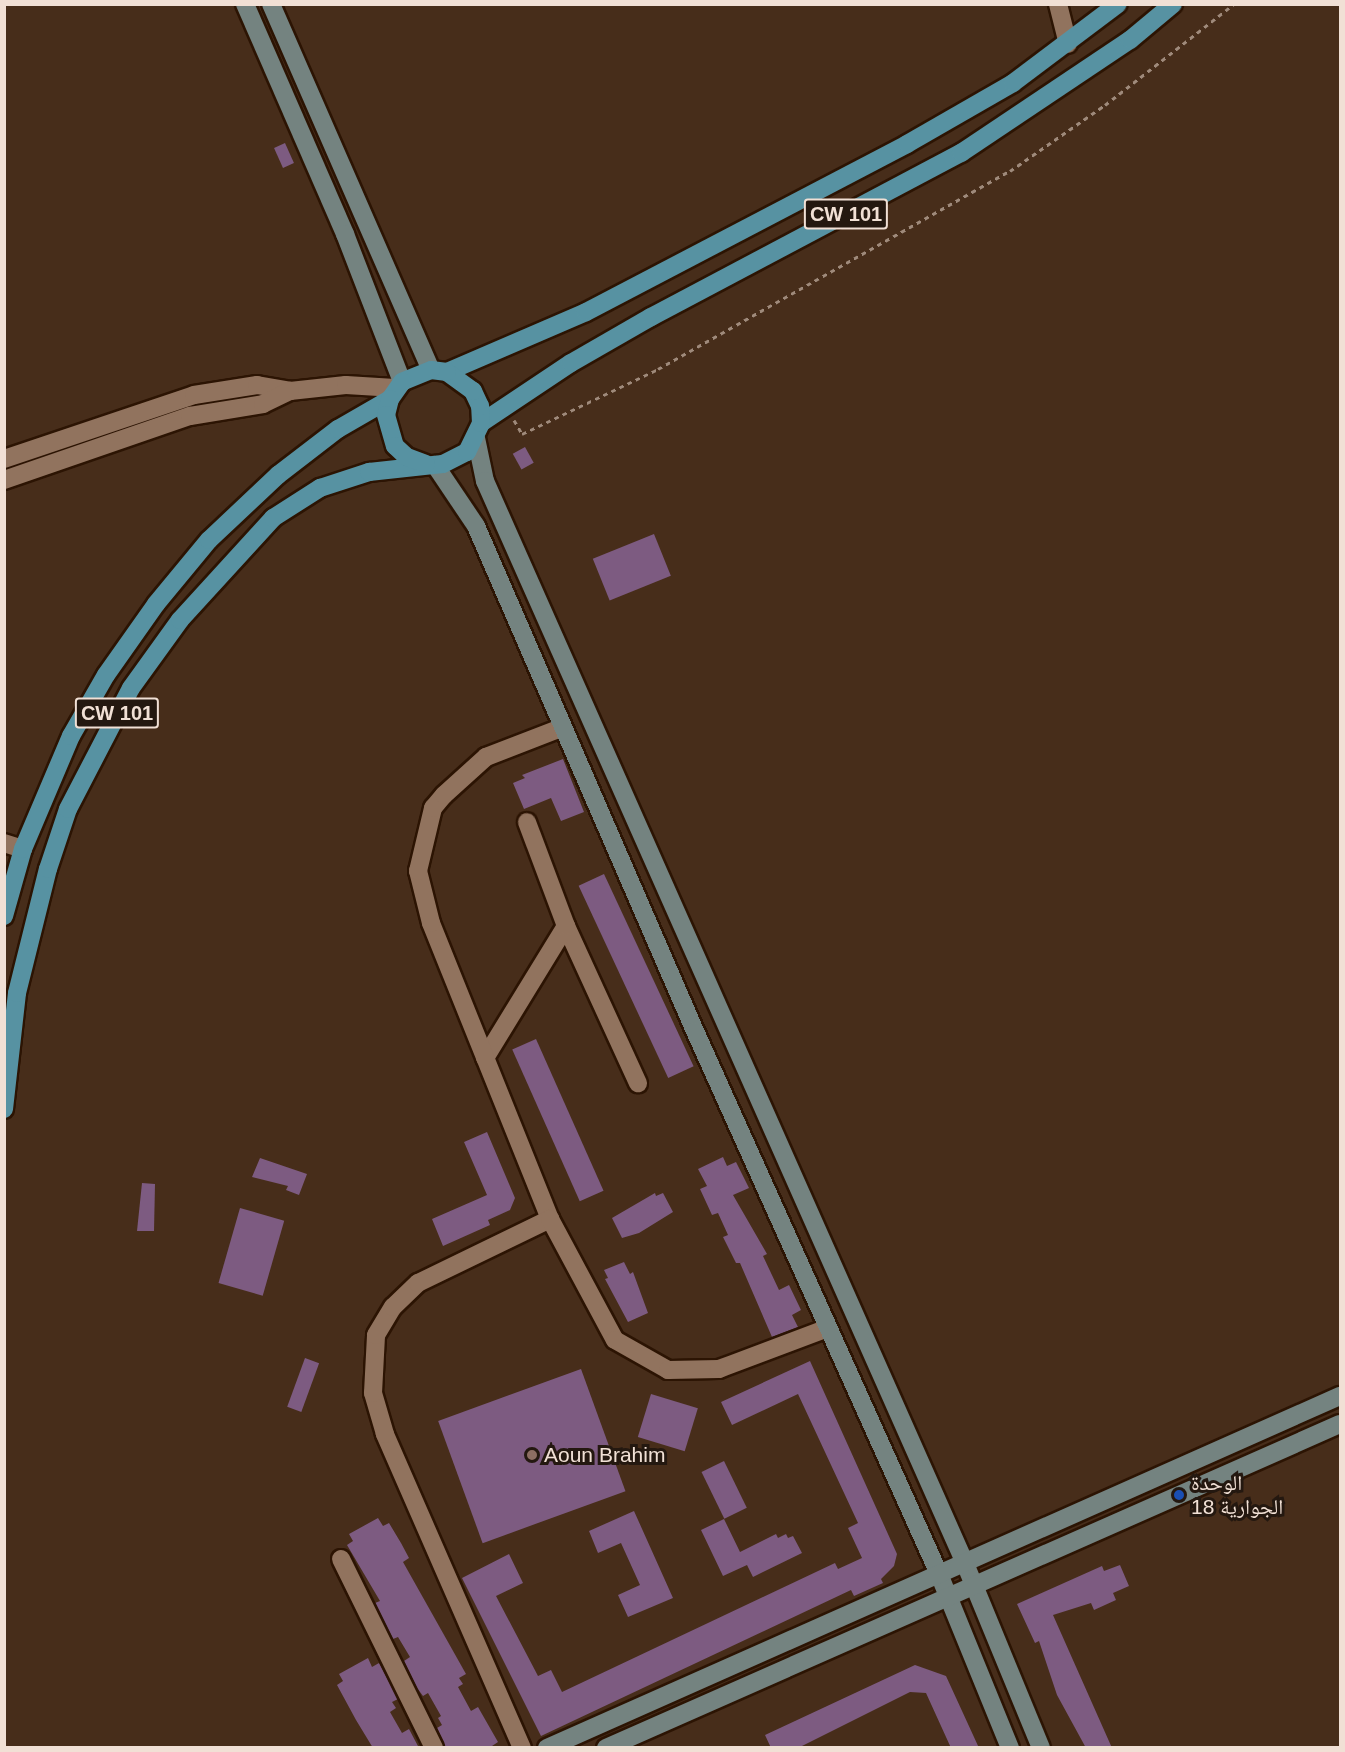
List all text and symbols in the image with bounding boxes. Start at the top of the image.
road number: CW 101 [802,197,890,231]
road number: CW 101 [74,696,160,730]
place label: Aoun Brahim [544,1442,665,1468]
marker: Aoun Brahim [525,1448,539,1462]
place label: الوحدة الجوارية 18 [1191,1470,1283,1520]
marker: الوحدة الجوارية 18 [1172,1488,1186,1502]

